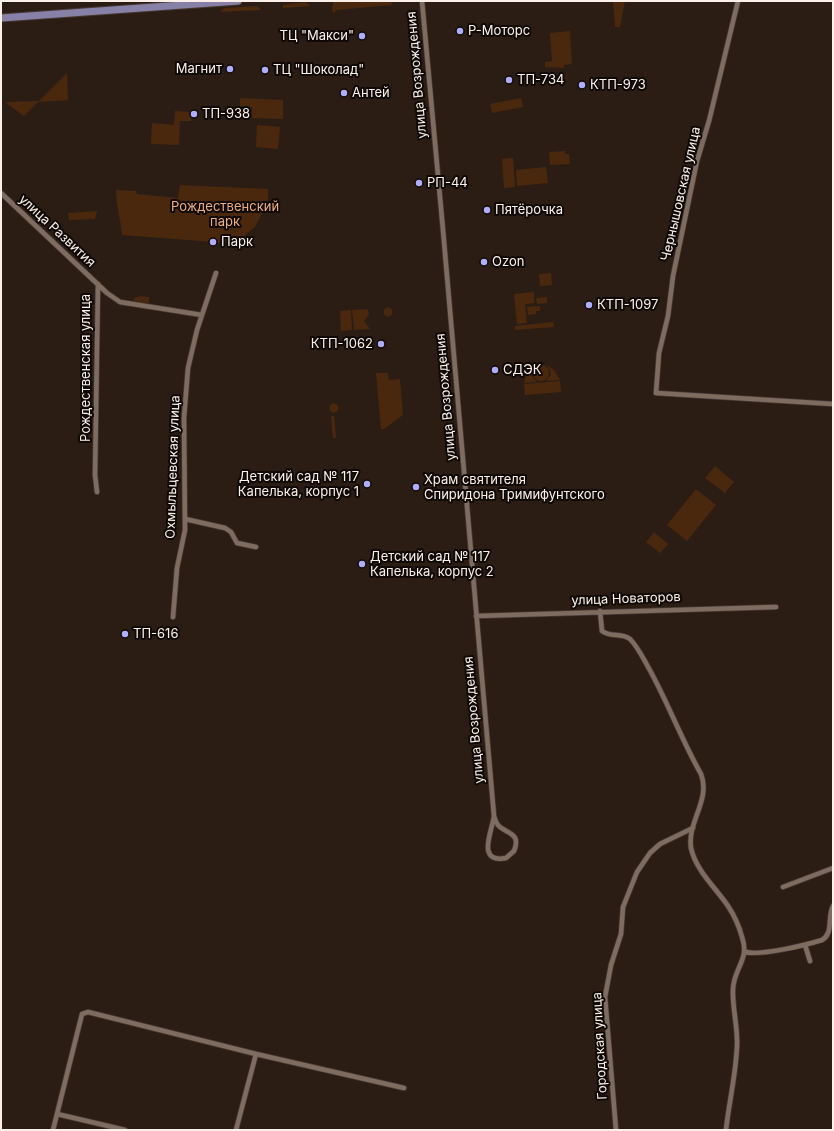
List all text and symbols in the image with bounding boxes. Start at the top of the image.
street label: улица Возрождения [404,11,430,139]
place label: Р-Моторс [468,23,530,39]
marker: Р-Моторс [455,26,465,36]
place label: ТЦ "Макси" [280,28,354,44]
marker: ТЦ "Макси" [357,31,367,41]
place label: Магнит [176,61,222,77]
place label: ТЦ "Шоколад" [273,62,364,78]
marker: Магнит [225,64,235,74]
marker: ТЦ "Шоколад" [260,65,270,75]
place label: ТП-734 [517,72,564,88]
marker: ТП-734 [504,75,514,85]
place label: КТП-973 [590,77,646,93]
marker: КТП-973 [577,80,587,90]
place label: Антей [352,85,390,101]
marker: Антей [339,88,349,98]
place label: ТП-938 [202,106,250,122]
marker: ТП-938 [189,109,199,119]
street label: Чернышовская улица [658,125,704,263]
place label: РП-44 [427,175,468,191]
marker: РП-44 [414,178,424,188]
street label: улица Развития [16,192,98,270]
park label: Рождественский парк [171,199,279,230]
place label: Пятёрочка [495,202,563,218]
marker: Пятёрочка [482,205,492,215]
place label: Парк [221,234,253,250]
marker: Парк [208,237,218,247]
place label: Ozon [492,254,524,270]
marker: Ozon [479,257,489,267]
street label: Рождественская улица [78,294,94,442]
place label: КТП-1097 [597,297,658,313]
marker: КТП-1097 [584,300,594,310]
street label: улица Возрождения [433,333,459,461]
place label: КТП-1062 [311,336,373,352]
marker: КТП-1062 [376,339,386,349]
place label: СДЭК [503,362,541,378]
marker: СДЭК [490,365,500,375]
street label: Охмыльцевская улица [163,395,183,539]
place label: Детский сад № 117 Капелька, корпус 1 [238,469,359,500]
place label: Храм святителя Спиридона Тримифунтского [424,472,605,503]
marker: Детский сад № 117 Капелька, корпус 1 [362,479,372,489]
marker: Храм святителя Спиридона Тримифунтского [411,482,421,492]
place label: Детский сад № 117 Капелька, корпус 2 [370,549,494,580]
marker: Детский сад № 117 Капелька, корпус 2 [357,559,367,569]
street label: улица Новаторов [571,589,681,609]
place label: ТП-616 [133,626,178,642]
marker: ТП-616 [120,629,130,639]
street label: улица Возрождения [461,656,487,784]
street label: Городская улица [589,992,611,1100]

